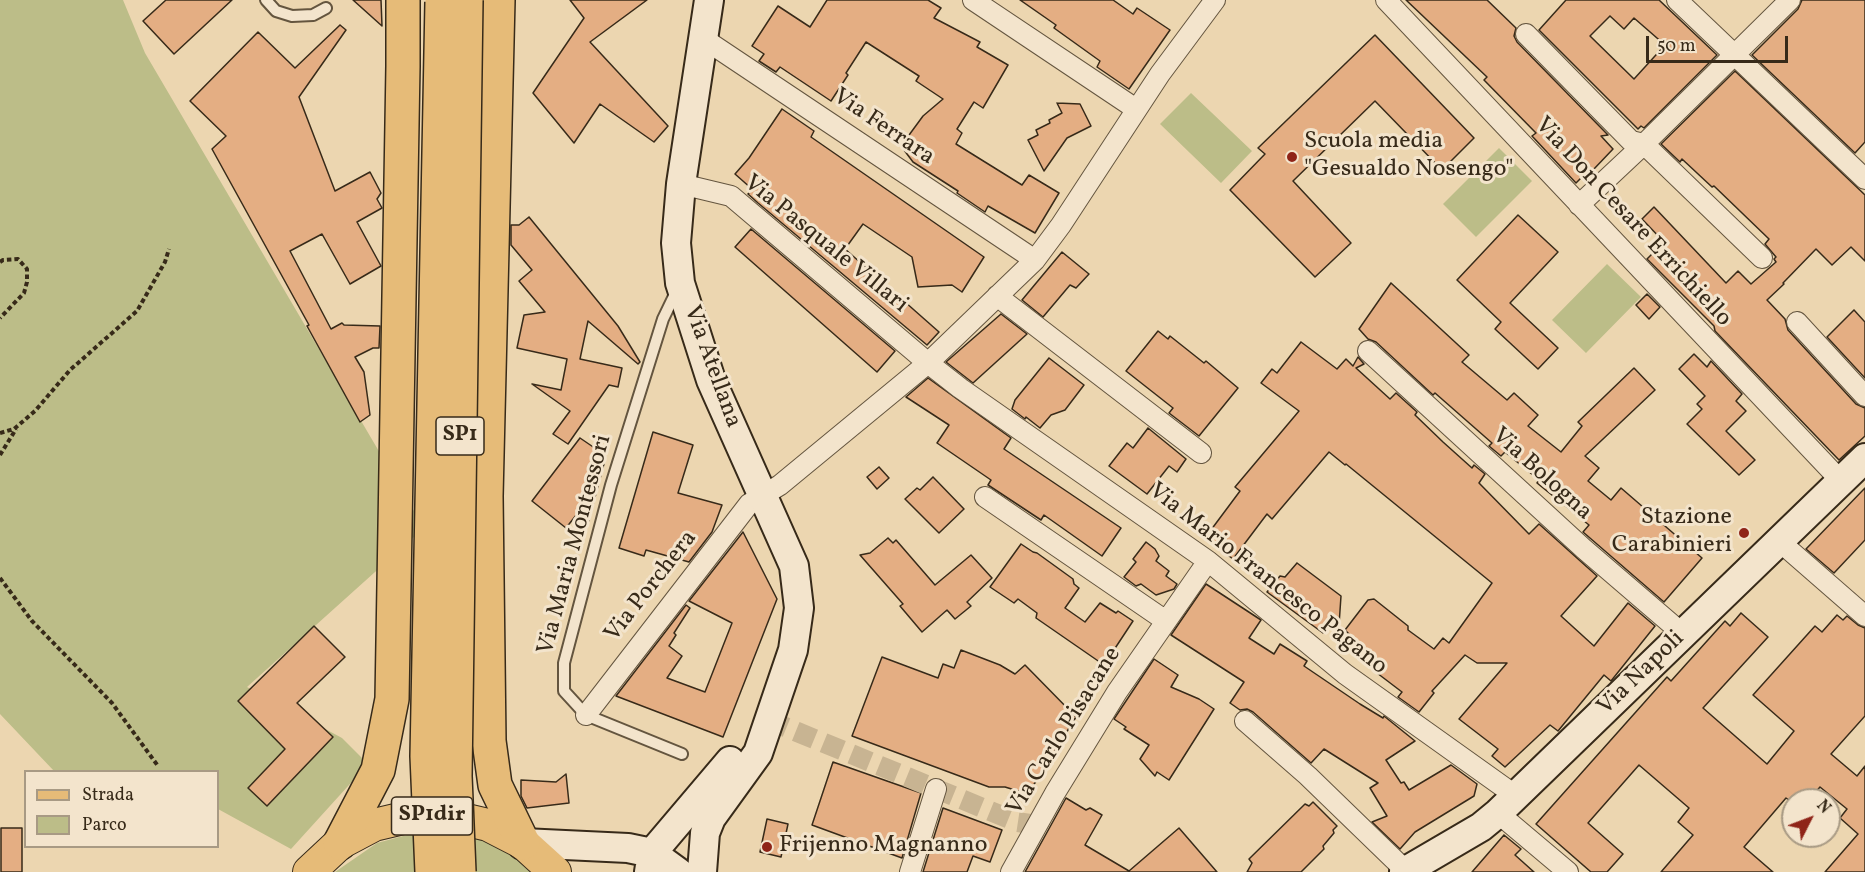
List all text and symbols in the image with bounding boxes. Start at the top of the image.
scale bar [1649,24,1792,62]
text: 50 m [1657,34,1696,59]
street label: Via Ferrara [826,83,940,173]
street label: Via Don Cesare Errichiello [1527,112,1737,334]
place label: Scuola media "Gesualdo Nosengo" [1304,129,1514,185]
marker: Scuola media "Gesualdo Nosengo" [1285,150,1299,164]
street label: Via Pasquale Villari [737,170,913,320]
street label: Via Atellana [676,302,746,432]
road number: SP1 [436,417,484,455]
street label: Via Bologna [1485,422,1597,528]
street label: Via Maria Montessori [533,432,619,658]
street label: Via Mario Francesco Pagano [1142,478,1392,682]
place label: Stazione Carabinieri [1612,505,1732,561]
street label: Via Porchera [600,526,704,648]
marker: Stazione Carabinieri [1737,526,1751,540]
street label: Via Napoli [1593,626,1691,722]
street label: Via Carlo Pisacane [1002,642,1128,822]
legend [24,770,219,848]
text: Strada [82,783,134,808]
north arrow [1781,788,1841,848]
text: N [1811,796,1835,819]
road number: SP1dir [392,797,472,835]
text: Parco [82,813,127,838]
place label: Frijenno Magnanno [779,833,987,861]
marker: Frijenno Magnanno [760,840,774,854]

